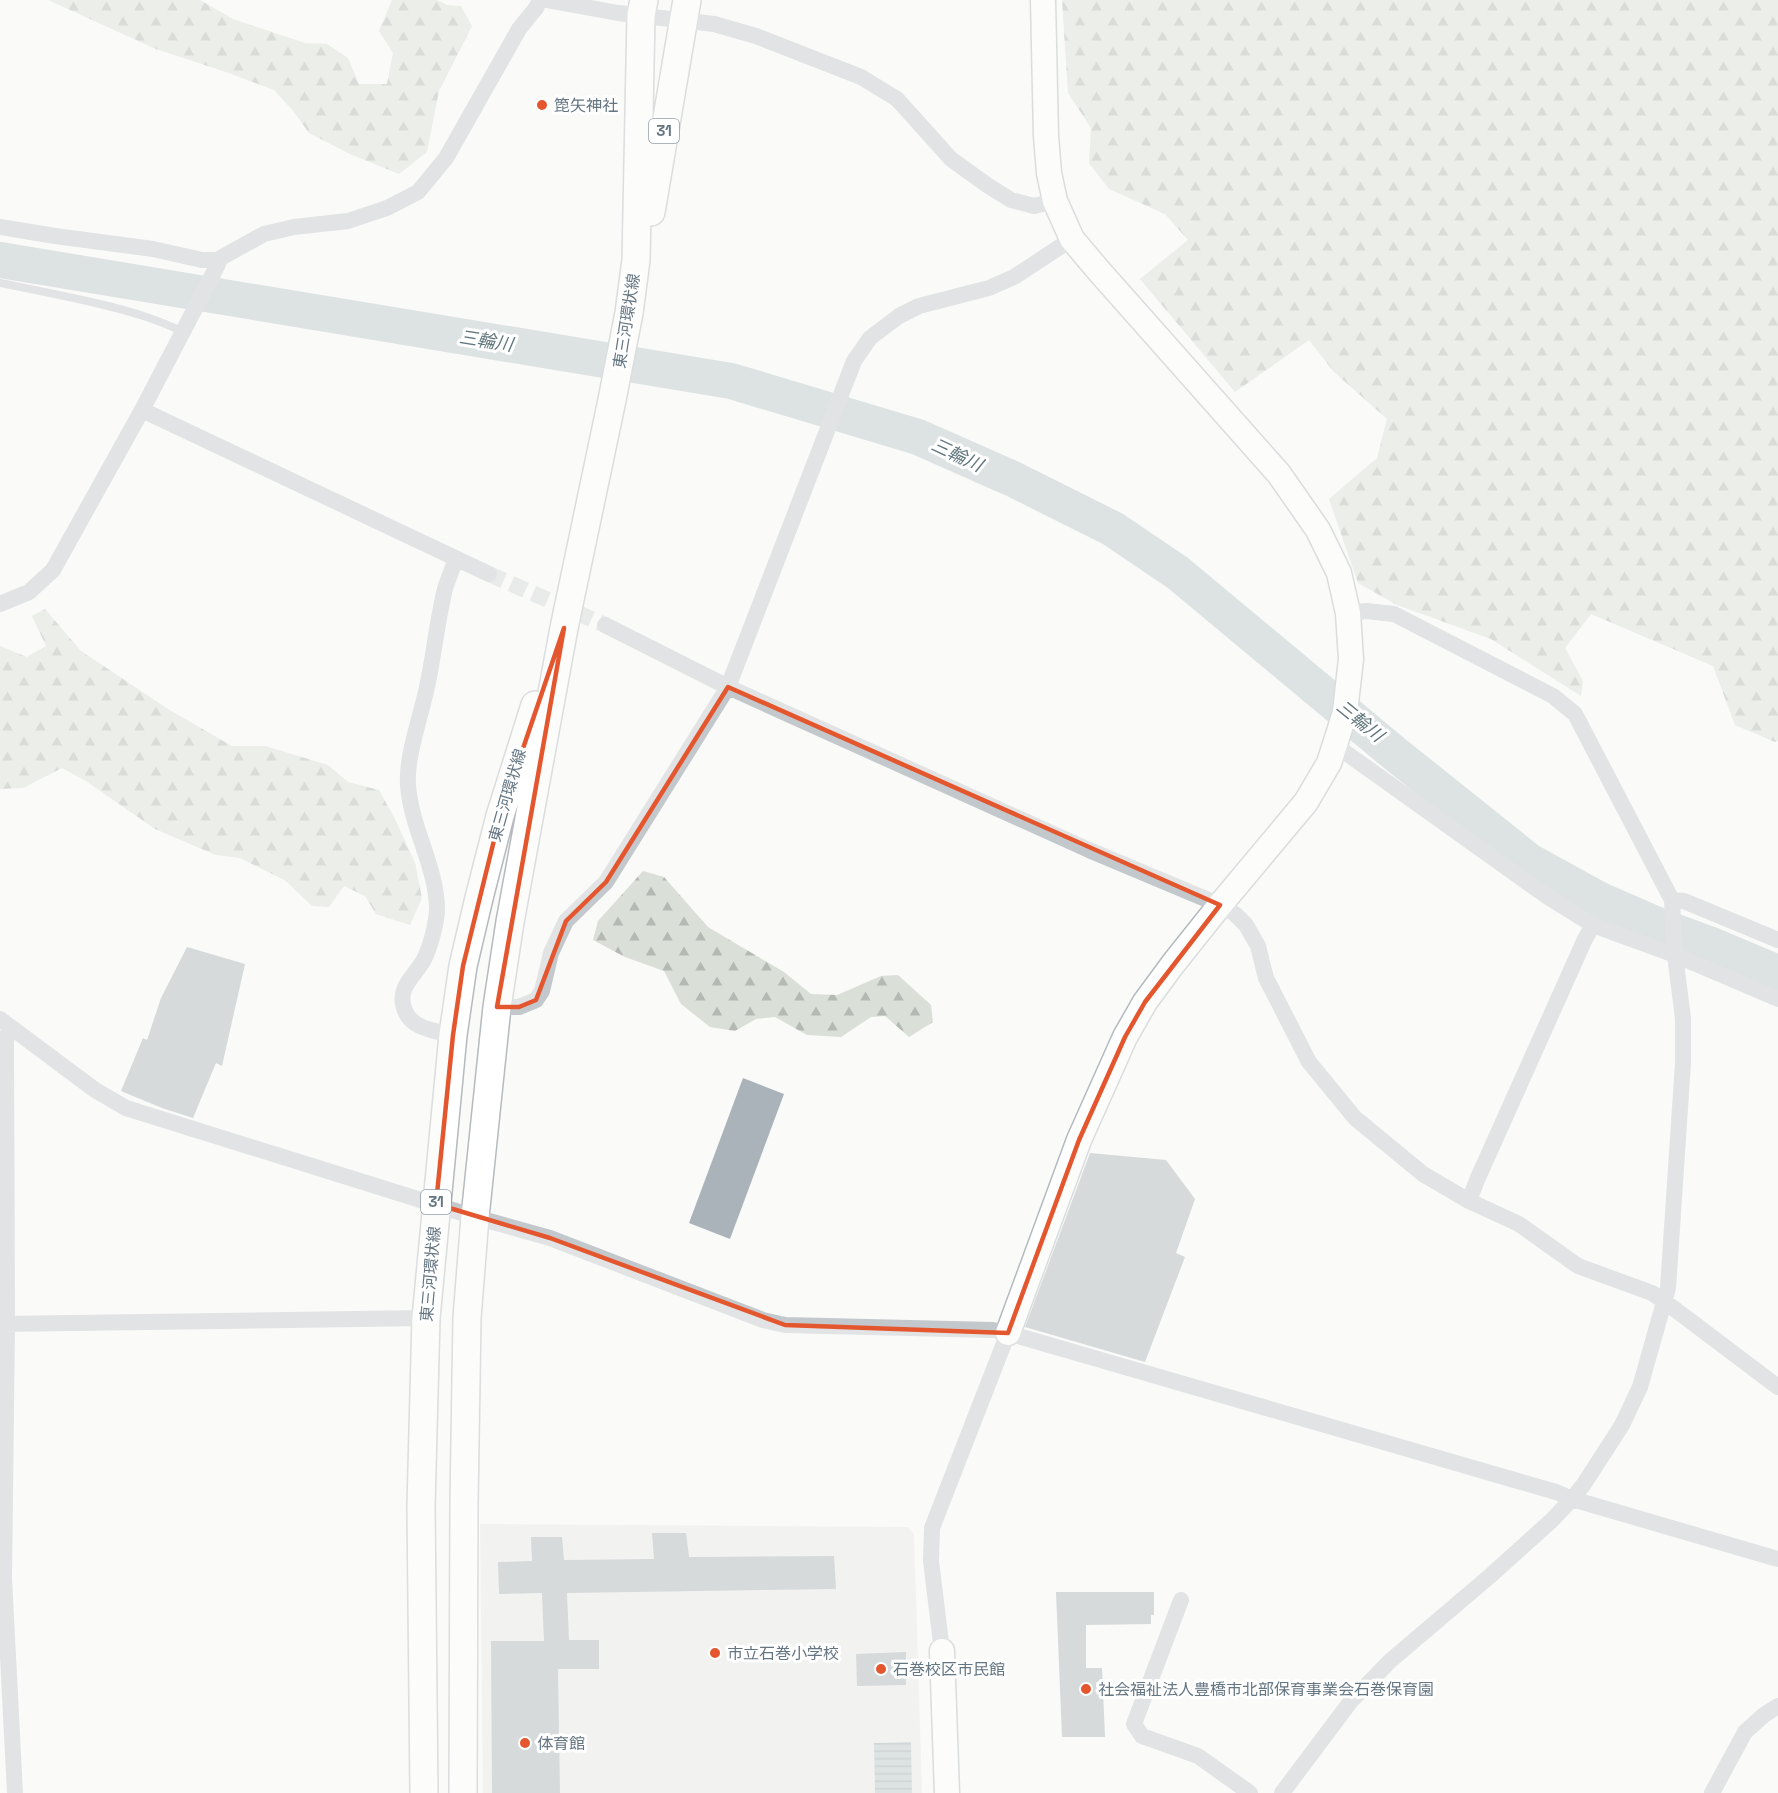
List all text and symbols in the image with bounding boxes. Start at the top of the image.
place label: 箆矢神社 [554,95,618,116]
marker: 箆矢神社 [535,98,549,112]
road number: 31 [649,119,679,143]
street label: 東三河環状線 [609,272,644,370]
water label: 三輪川 [458,325,517,356]
water label: 三輪川 [928,433,988,477]
water label: 三輪川 [1332,695,1390,748]
street label: 東三河環状線 [484,746,531,844]
road number: 31 [421,1190,451,1214]
street label: 東三河環状線 [416,1225,445,1323]
place label: 市立石巻小学校 [727,1643,839,1664]
marker: 市立石巻小学校 [708,1646,722,1660]
place label: 石巻校区市民館 [893,1659,1005,1680]
marker: 石巻校区市民館 [874,1662,888,1676]
place label: 社会福祉法人豊橋市北部保育事業会石巻保育園 [1098,1679,1434,1700]
marker: 社会福祉法人豊橋市北部保育事業会石巻保育園 [1079,1682,1093,1696]
place label: 体育館 [537,1733,585,1754]
marker: 体育館 [518,1736,532,1750]

